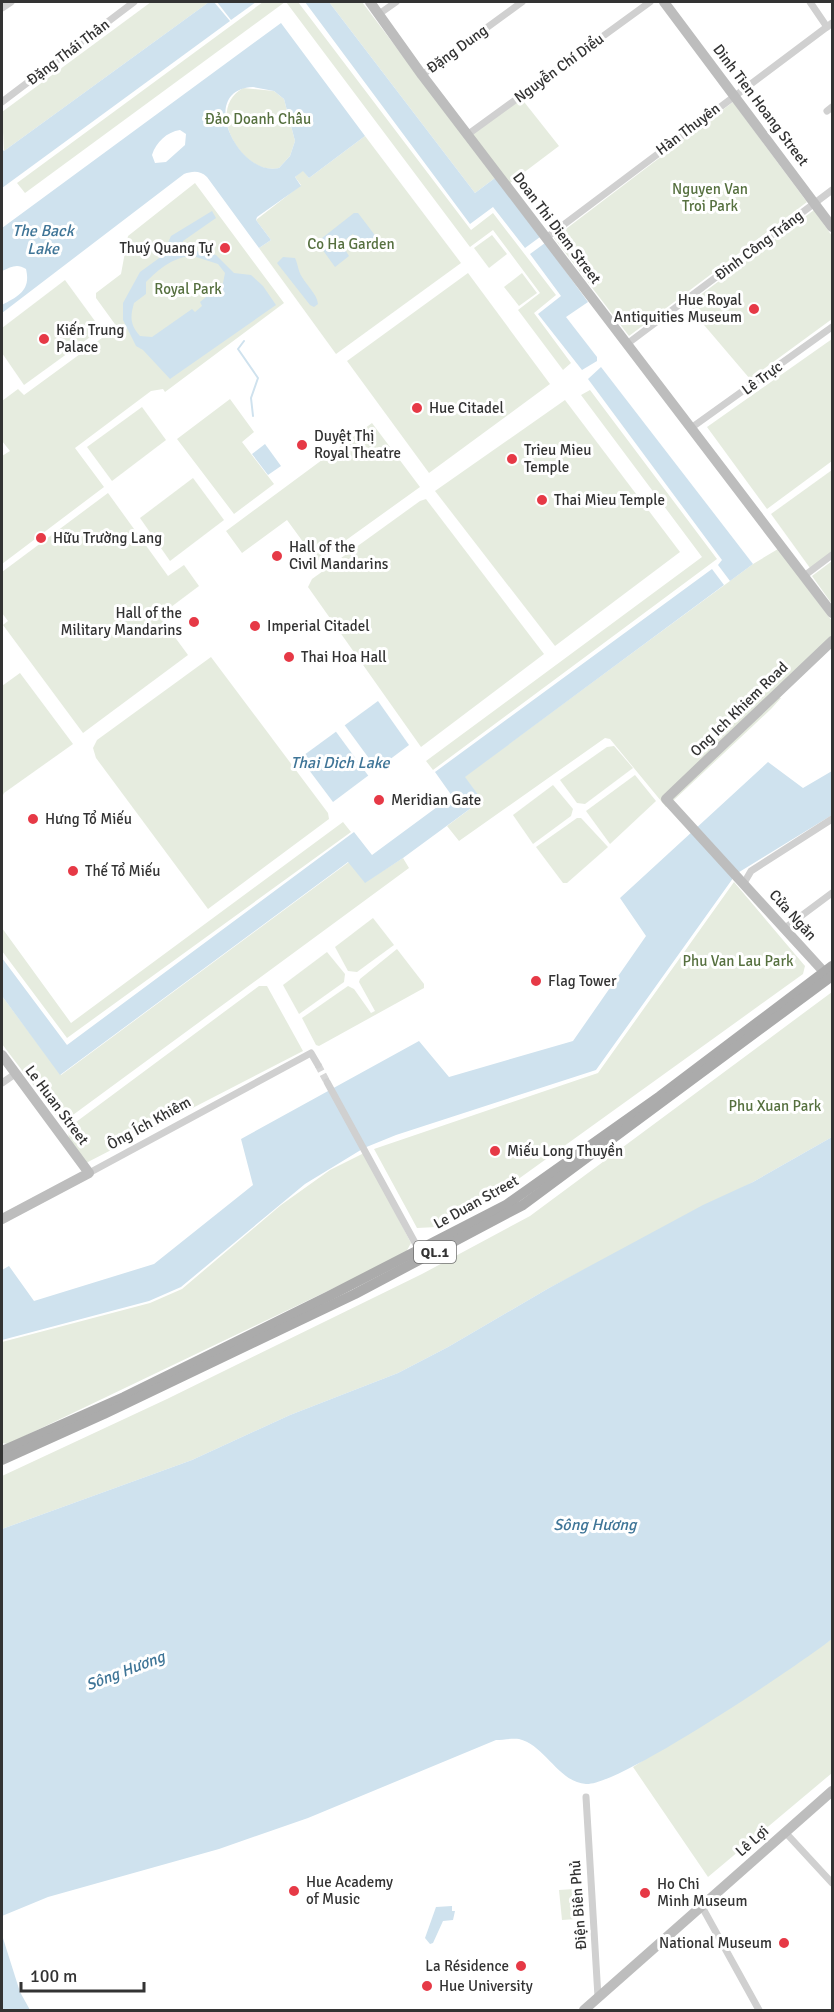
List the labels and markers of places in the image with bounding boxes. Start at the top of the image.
place label: Thuý Quang Tự [119,239,214,257]
marker: Thuý Quang Tự [218,241,232,255]
place label: Hue Royal Antiquities Museum [614,291,742,326]
marker: Hue Royal Antiquities Museum [747,302,761,316]
place label: Kiến Trung Palace [56,321,125,356]
marker: Kiến Trung Palace [37,332,51,346]
place label: Hue Citadel [429,399,504,417]
marker: Hue Citadel [410,401,424,415]
place label: Duyệt Thị Royal Theatre [314,427,401,462]
marker: Duyệt Thị Royal Theatre [295,438,309,452]
place label: Trieu Mieu Temple [524,441,591,476]
marker: Trieu Mieu Temple [505,452,519,466]
place label: Thai Mieu Temple [554,491,665,509]
marker: Thai Mieu Temple [535,493,549,507]
place label: Hữu Trường Lang [53,529,162,547]
marker: Hữu Trường Lang [34,531,48,545]
place label: Hall of the Civil Mandarins [289,538,389,573]
marker: Hall of the Civil Mandarins [270,549,284,563]
place label: Hall of the Military Mandarins [60,604,182,639]
marker: Hall of the Military Mandarins [187,615,201,629]
place label: Imperial Citadel [267,617,370,635]
marker: Imperial Citadel [248,619,262,633]
place label: Thai Hoa Hall [301,648,387,666]
marker: Thai Hoa Hall [282,650,296,664]
place label: Meridian Gate [391,791,481,809]
marker: Meridian Gate [372,793,386,807]
place label: Hưng Tổ Miếu [45,810,132,828]
marker: Hưng Tổ Miếu [26,812,40,826]
place label: Thế Tổ Miếu [85,862,160,880]
marker: Thế Tổ Miếu [66,864,80,878]
place label: Flag Tower [548,972,617,990]
marker: Flag Tower [529,974,543,988]
place label: Miếu Long Thuyền [507,1142,623,1160]
marker: Miếu Long Thuyền [488,1144,502,1158]
place label: Hue Academy of Music [306,1873,393,1908]
place label: Ho Chi Minh Museum [657,1875,747,1910]
marker: Hue Academy of Music [287,1884,301,1898]
marker: Ho Chi Minh Museum [638,1886,652,1900]
place label: National Museum [659,1934,772,1952]
marker: National Museum [777,1936,791,1950]
place label: La Résidence [425,1957,509,1975]
marker: La Résidence [514,1959,528,1973]
place label: Hue University [439,1977,533,1995]
marker: Hue University [420,1979,434,1993]

